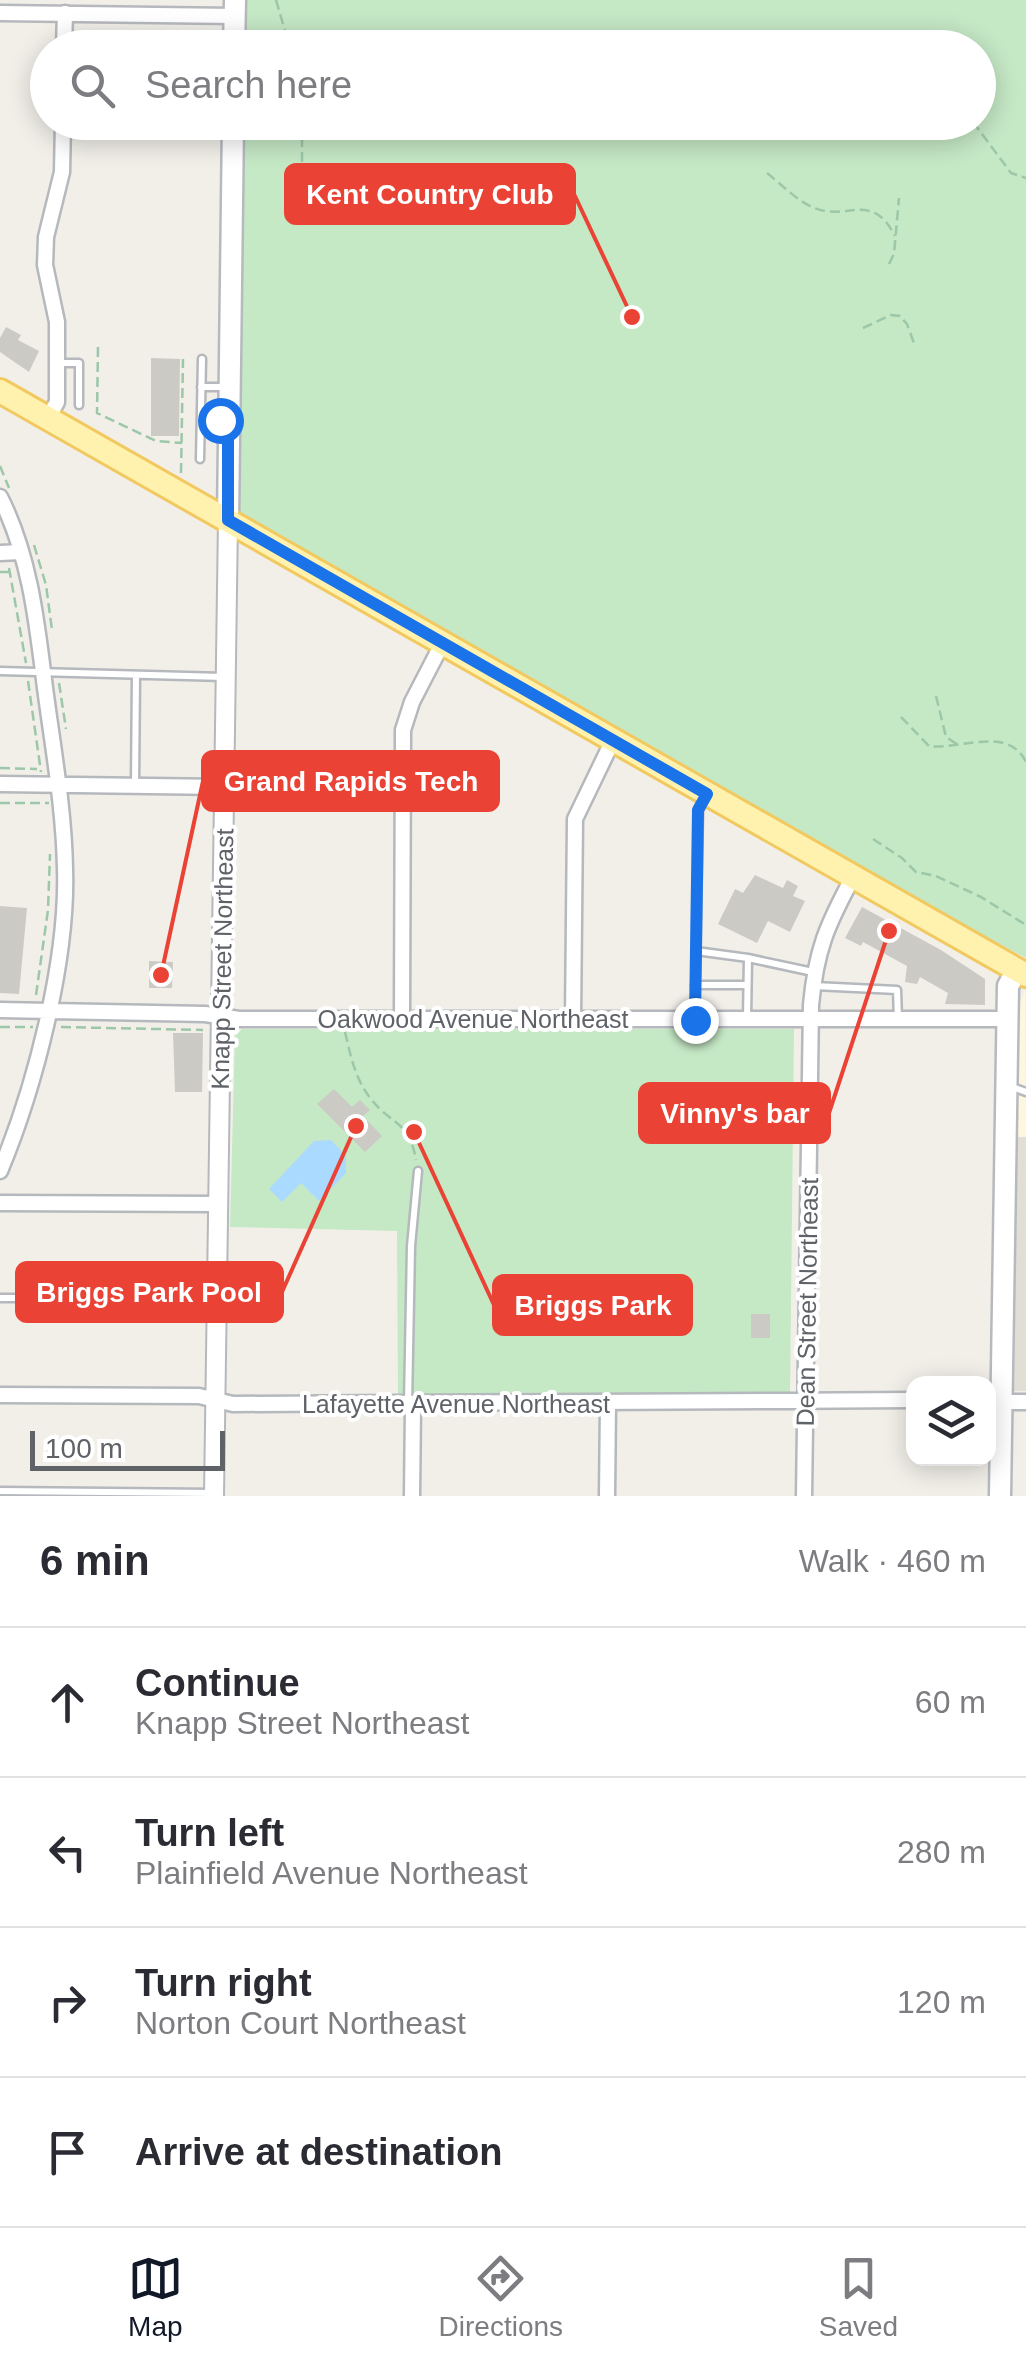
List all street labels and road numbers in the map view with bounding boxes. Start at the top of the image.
street label: Knapp Street Northeast [206,828,238,1090]
street label: Oakwood Avenue Northeast [318,1005,628,1033]
street label: Dean Street Northeast [791,1177,823,1427]
street label: Lafayette Avenue Northeast [302,1390,610,1418]

